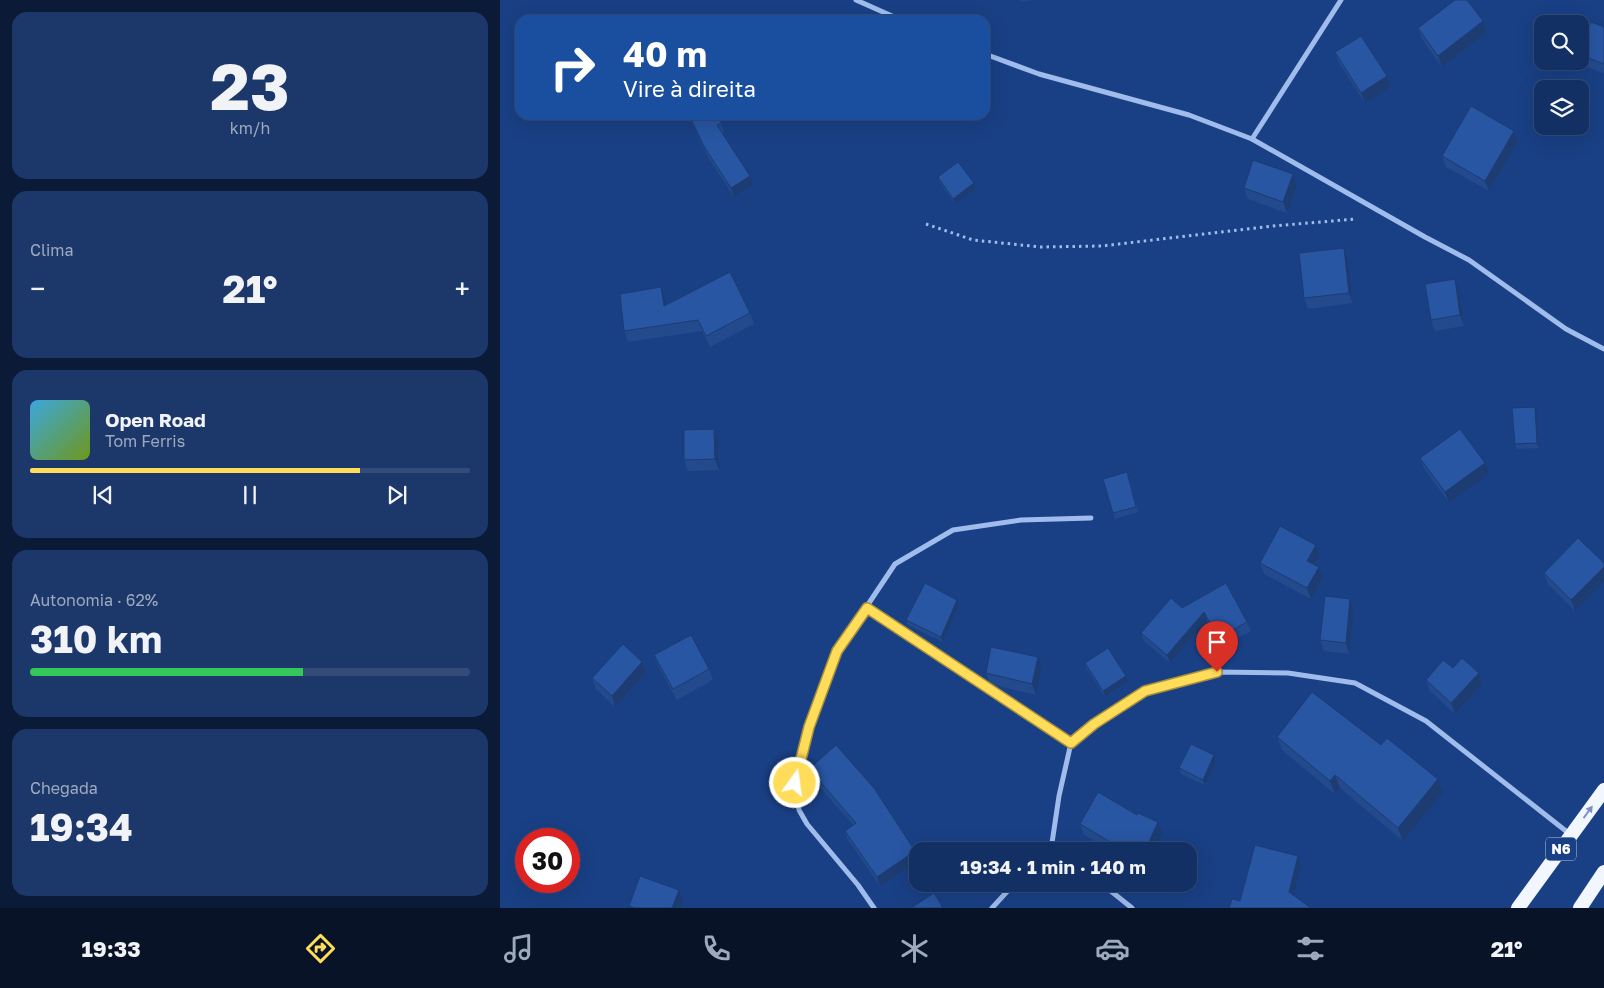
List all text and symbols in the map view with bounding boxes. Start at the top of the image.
map controls [1534,15,1589,135]
button: search [1534,15,1589,70]
text: 40 m [623,33,707,75]
icon: right [540,35,605,100]
text: 23 [210,46,290,124]
text: Vire à direita [623,75,756,102]
button: layers [1534,80,1589,135]
text: km/h [230,118,270,138]
text: Clima [30,240,74,260]
text: 21° [223,266,278,311]
text: − [30,272,45,305]
text: + [455,272,470,305]
text: Open Road [105,408,206,431]
text: Tom Ferris [105,431,185,451]
icon: previous [89,481,117,509]
icon: pause [236,481,264,509]
icon: next [383,481,411,509]
text: Autonomia · 62% [30,590,158,610]
text: 310 km [30,616,162,661]
pin [1196,621,1238,672]
icon: arrive [1203,628,1231,656]
position arrow [768,756,820,808]
text: Chegada [30,778,98,798]
text: 19:34 [30,804,133,849]
one-way arrow [1583,805,1593,819]
speed limit sign: 30 [515,828,580,893]
road number: N6 [1546,838,1576,861]
text: 19:34 · 1 min · 140 m [960,855,1146,878]
icon: directions [303,931,338,966]
icon: music [501,931,536,966]
icon: phone [699,931,734,966]
icon: climate [897,931,932,966]
icon: car [1095,931,1130,966]
icon: filters [1293,931,1328,966]
text: 19:33 [81,935,141,962]
text: 21° [1491,935,1522,962]

